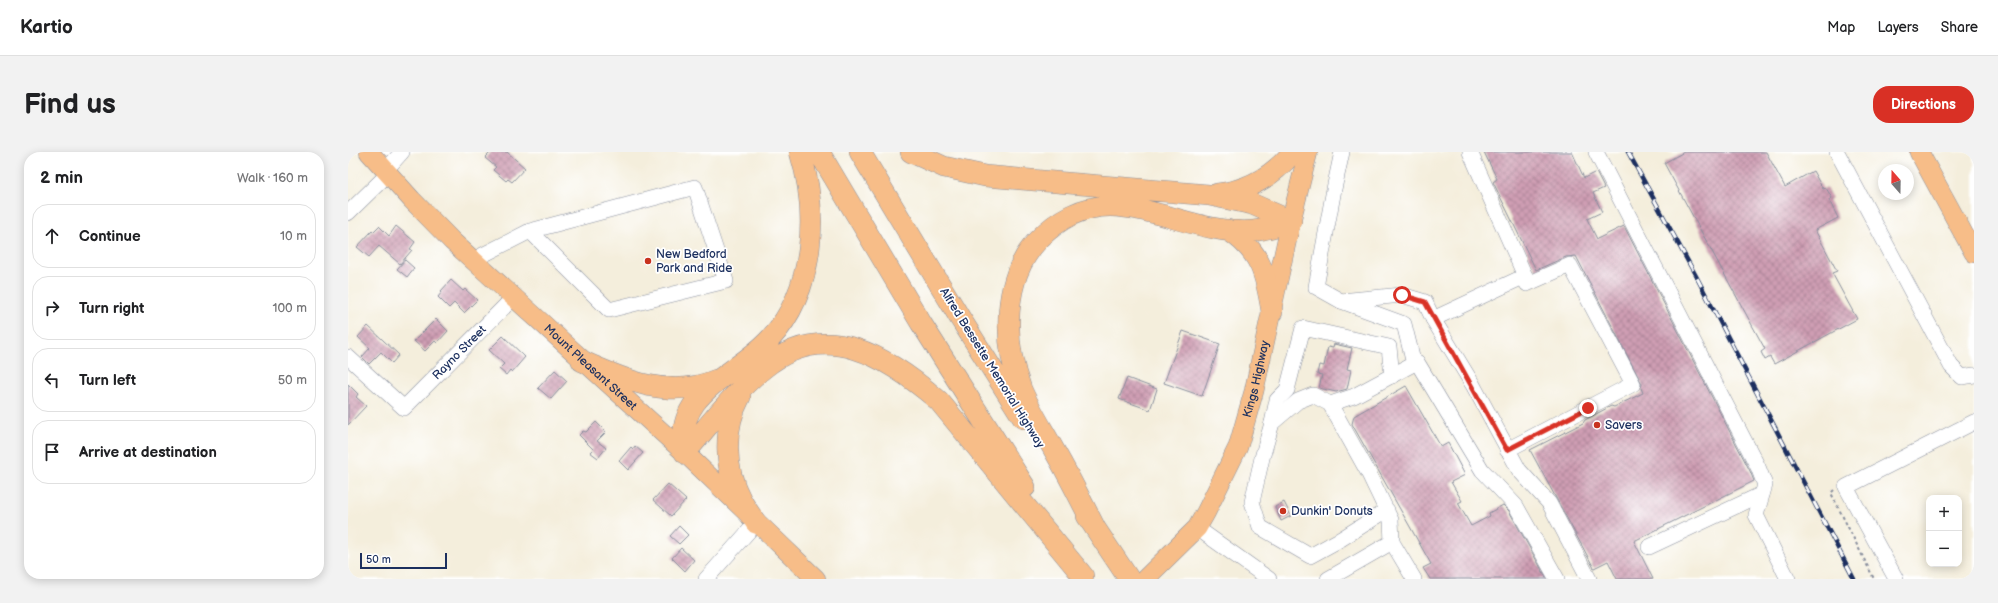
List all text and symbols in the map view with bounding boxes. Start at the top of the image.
text: Kartio [20,16,73,39]
text: Map [1827,19,1855,36]
text: Layers [1877,19,1919,36]
text: Share [1941,19,1978,36]
button: Directions [1873,86,1974,123]
text: Find us [24,88,116,121]
north arrow [1878,164,1914,200]
text: 2 min [40,168,83,188]
text: Walk · 160 m [237,170,308,186]
icon: ahead [41,225,63,247]
text: Continue [79,227,141,246]
text: 10 m [280,228,307,244]
place label: New Bedford Park and Ride [656,247,732,276]
marker: New Bedford Park and Ride [643,256,653,266]
street label: Alfred Bessette Memorial Highway [936,285,1048,451]
route start [1393,286,1411,304]
icon: right [41,297,63,319]
text: Turn right [79,299,144,318]
text: 100 m [272,300,307,316]
street label: Mount Pleasant Street [541,321,640,413]
street label: Rayno Street [429,322,489,383]
street label: Kings Highway [1239,339,1272,419]
icon: left [41,369,63,391]
text: Turn left [79,371,136,390]
text: 50 m [278,372,307,388]
route end [1579,399,1597,417]
place label: Savers [1605,418,1642,433]
marker: Savers [1592,420,1602,430]
icon: arrive [41,441,63,463]
text: Arrive at destination [79,443,217,462]
map controls [1926,495,1962,567]
button: + [1926,495,1962,531]
place label: Dunkin' Donuts [1291,504,1373,519]
marker: Dunkin' Donuts [1278,506,1288,516]
button: − [1926,531,1962,567]
scale bar [360,551,447,570]
text: 50 m [366,553,391,566]

